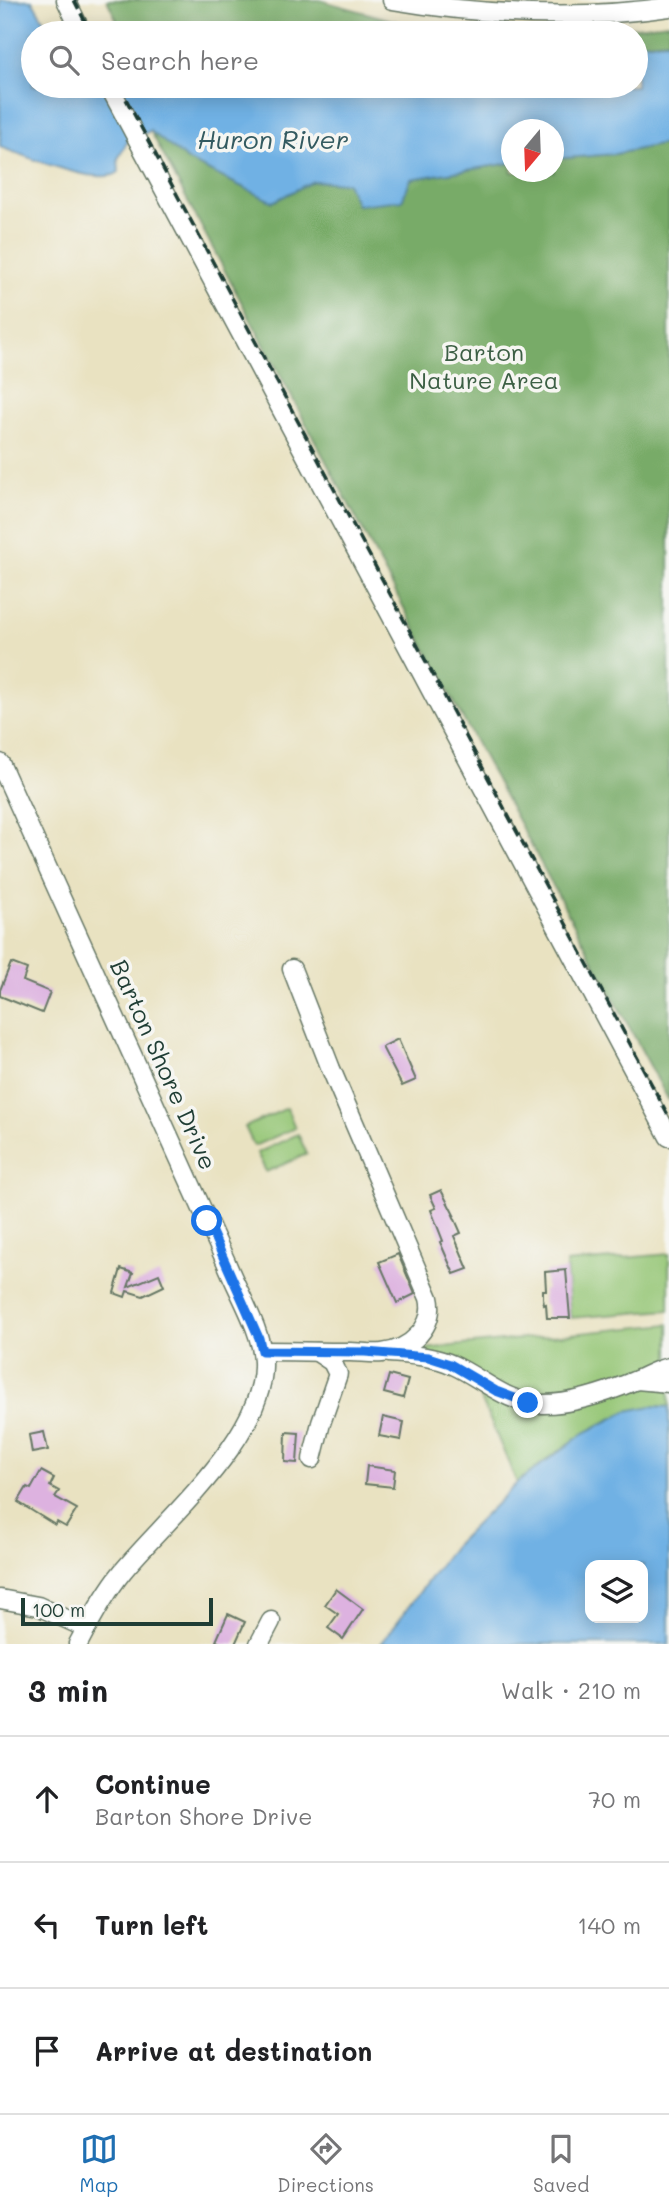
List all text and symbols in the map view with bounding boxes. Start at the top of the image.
search box [21,21,648,98]
icon: search [45,41,83,79]
text: Search here [101,43,259,77]
north arrow [501,119,564,182]
water label: Huron River [197,122,349,156]
park label: Barton Nature Area [409,336,559,395]
street label: Barton Shore Drive [104,954,225,1174]
route start [191,1205,222,1236]
route end [512,1387,543,1418]
map controls [585,1560,648,1623]
button: layers [585,1560,648,1623]
scale bar [21,1595,214,1627]
text: 100 m [32,1597,85,1622]
text: 3 min [28,1670,108,1710]
text: Walk · 210 m [501,1675,641,1705]
text: Continue [95,1767,211,1801]
icon: ahead [28,1780,66,1818]
text: 70 m [588,1784,641,1814]
text: Barton Shore Drive [95,1801,313,1831]
icon: left [28,1906,66,1944]
text: Turn left [95,1908,208,1942]
text: 140 m [577,1910,641,1940]
icon: arrive [28,2032,66,2070]
text: Arrive at destination [95,2034,372,2068]
tab: Map [80,2130,118,2197]
tab: Directions [277,2130,374,2197]
tab: Saved [533,2130,589,2197]

